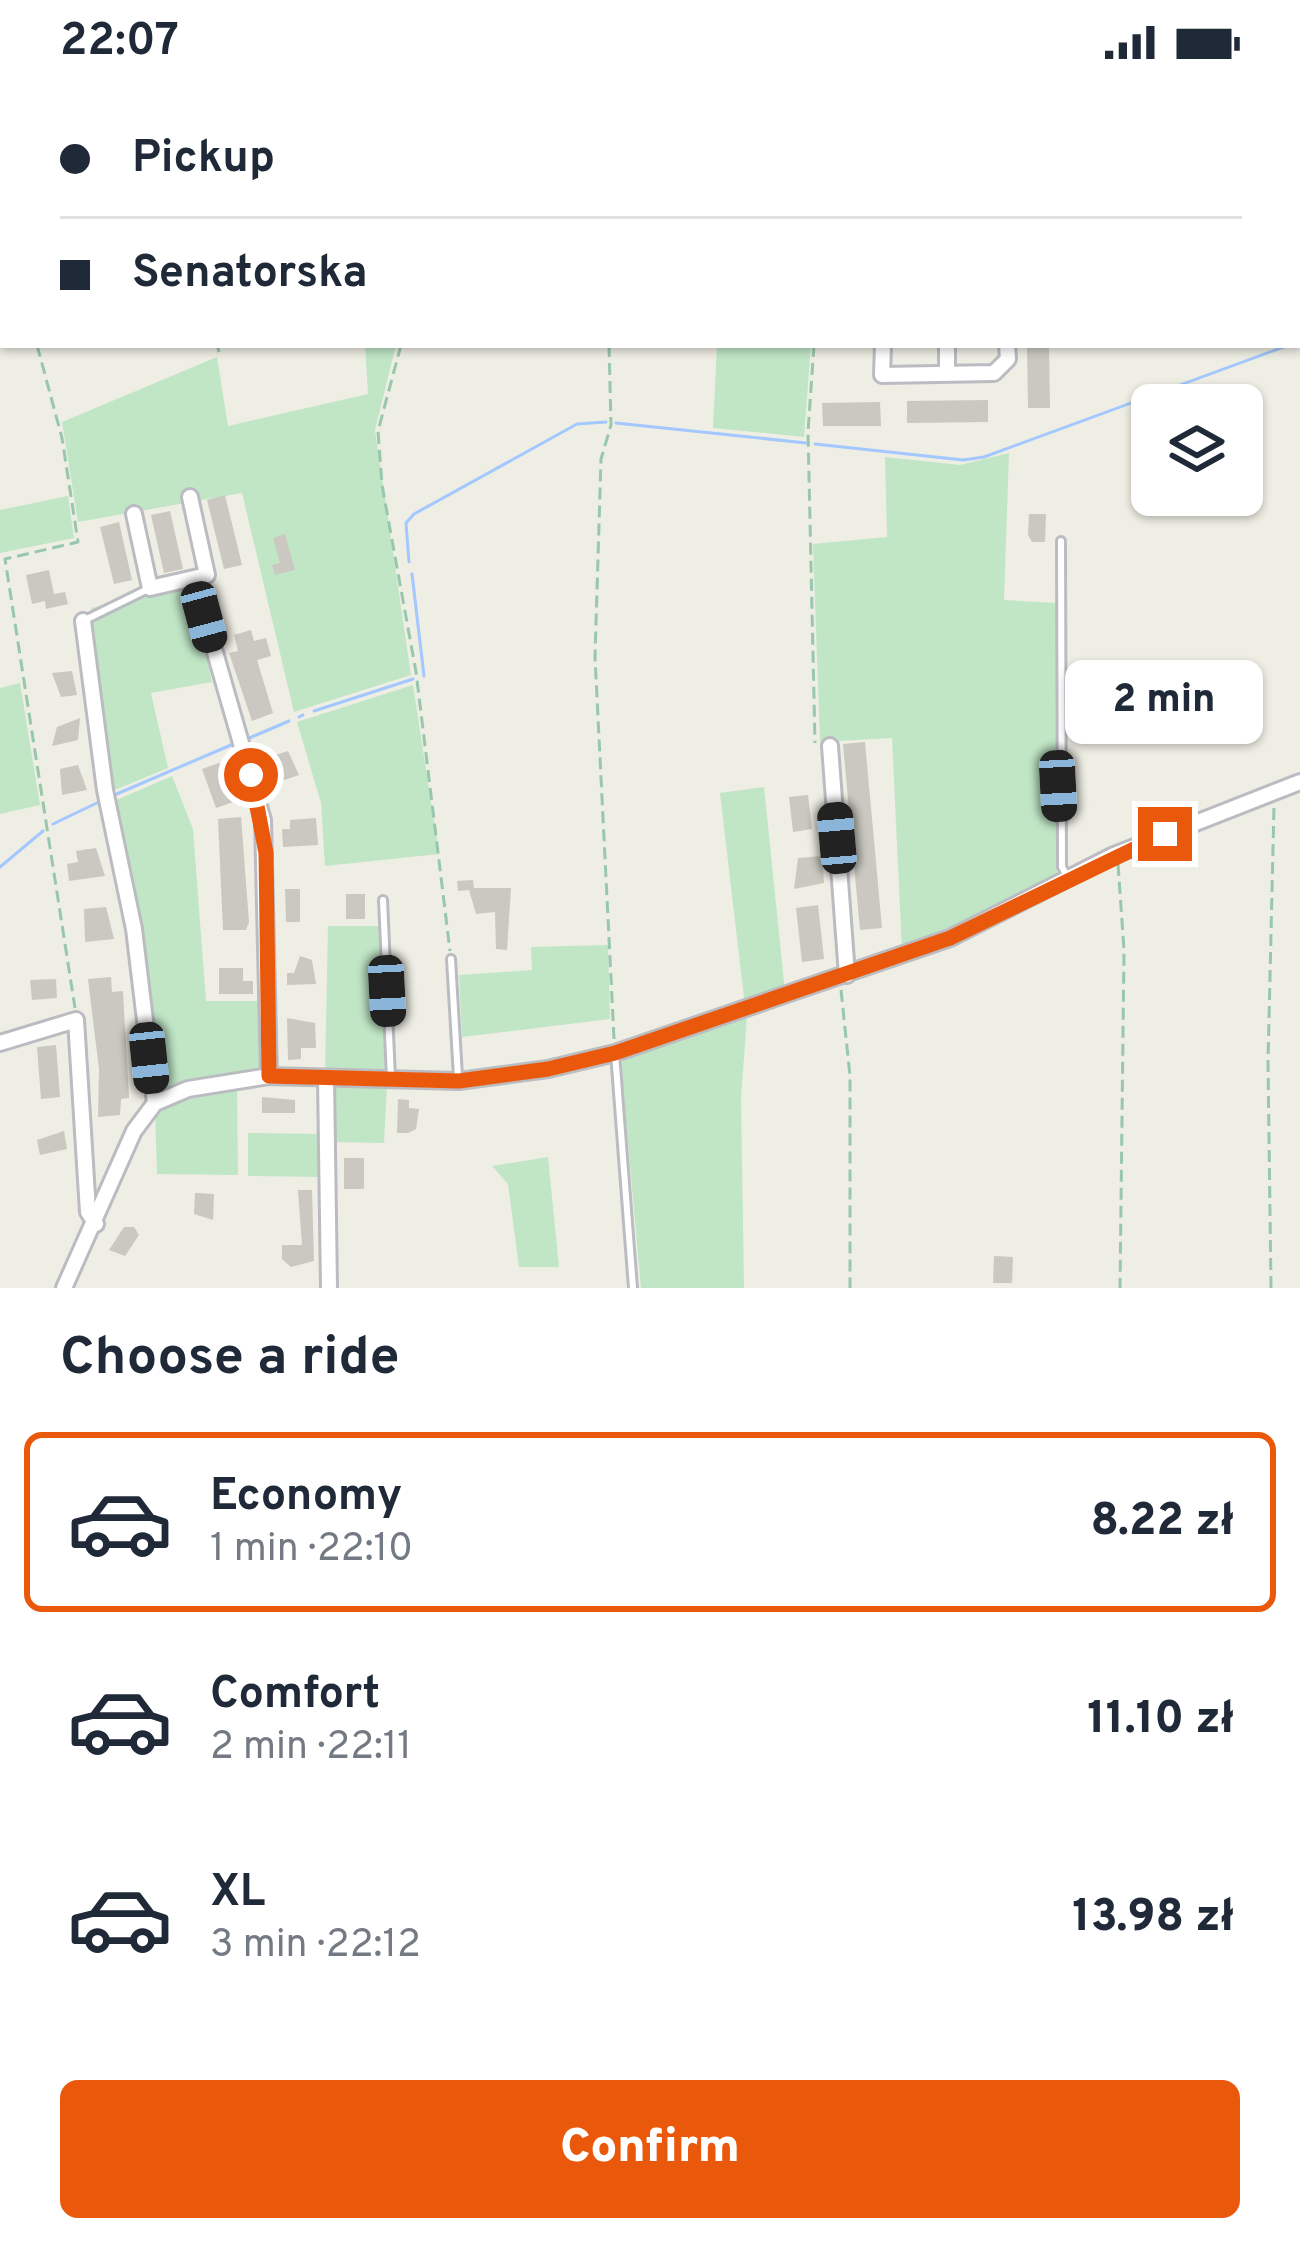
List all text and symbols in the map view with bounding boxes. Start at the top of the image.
text: 22:07 [60,14,179,71]
text: Pickup [132,131,275,188]
text: Senatorska [132,246,368,303]
map controls [1131,384,1263,516]
button: layers [1131,384,1263,516]
car [177,578,231,656]
callout: 2 min [1066,660,1264,744]
text: 2 min [1112,677,1216,726]
route start [224,748,278,802]
car [1038,749,1078,823]
car [816,801,858,875]
route end [1138,807,1192,861]
car [367,954,407,1028]
car [127,1020,171,1096]
text: Choose a ride [60,1325,400,1394]
icon: car [66,1468,174,1576]
text: Economy [210,1469,402,1526]
text: 8.22 zł [1091,1494,1234,1551]
text: 1 min · 22:10 [210,1526,413,1575]
icon: car [66,1666,174,1774]
text: Comfort [210,1667,380,1724]
text: 11.10 zł [1087,1692,1234,1749]
text: 2 min · 22:11 [210,1724,412,1773]
icon: car [66,1864,174,1972]
text: XL [210,1865,265,1922]
text: 13.98 zł [1072,1890,1234,1947]
text: 3 min · 22:12 [210,1922,421,1971]
button: Confirm [60,2080,1240,2218]

